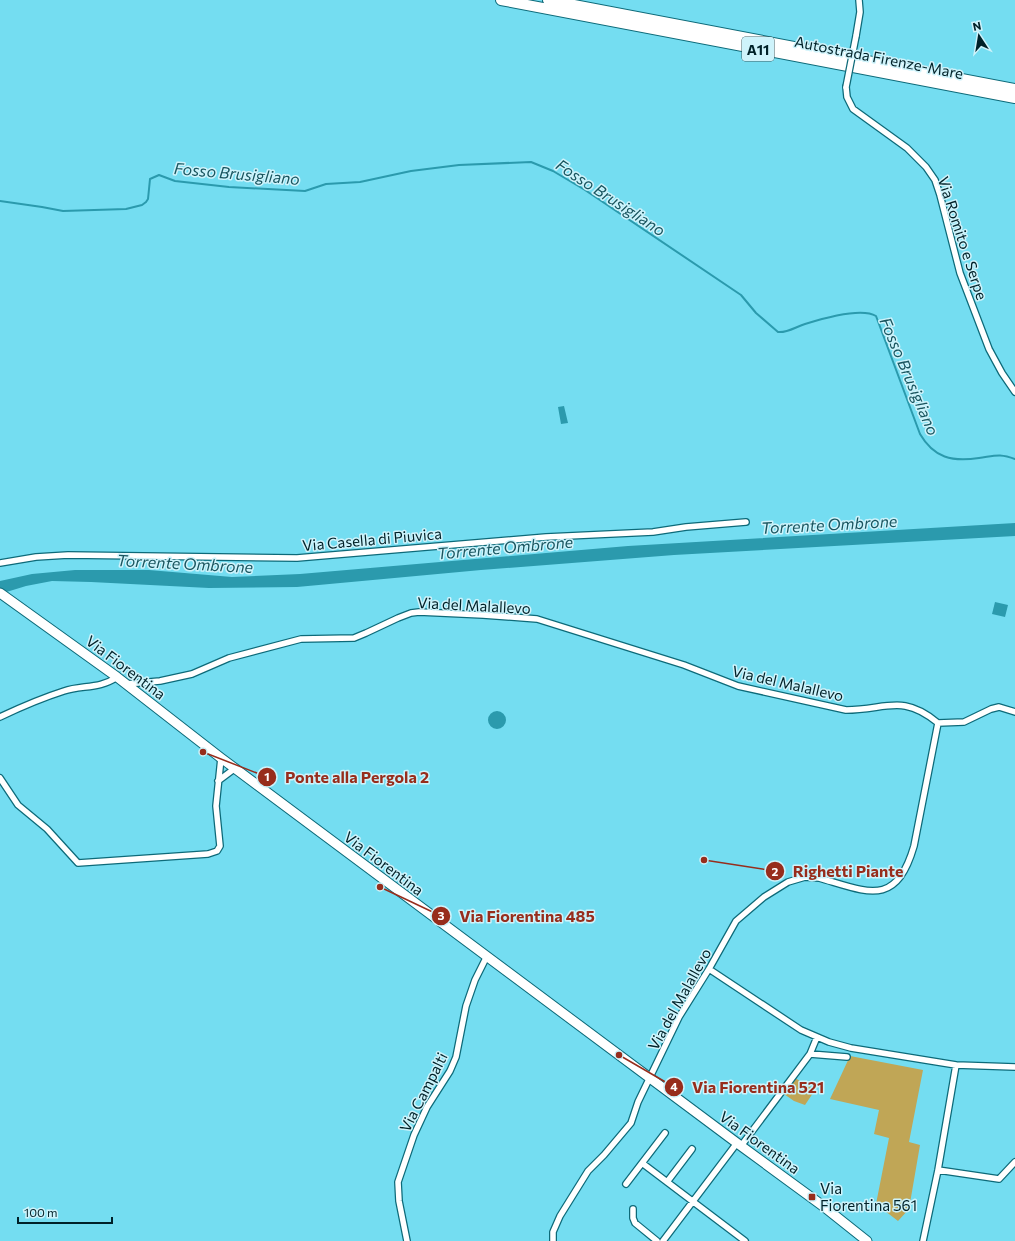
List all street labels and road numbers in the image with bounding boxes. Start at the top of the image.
street label: Autostrada Firenze-Mare [793,32,965,82]
road number: A11 [742,37,774,61]
street label: Via Romito e Serpe [935,174,991,302]
street label: Via Casella di Piuvica [302,524,442,554]
street label: Via del Malallevo [417,593,531,617]
street label: Via Fiorentina [83,631,169,703]
street label: Via del Malallevo [731,661,845,705]
street label: Via Fiorentina [341,827,427,899]
street label: Via del Malallevo [644,945,714,1053]
street label: Via Campalti [395,1049,451,1135]
street label: Via Fiorentina [716,1107,804,1177]

